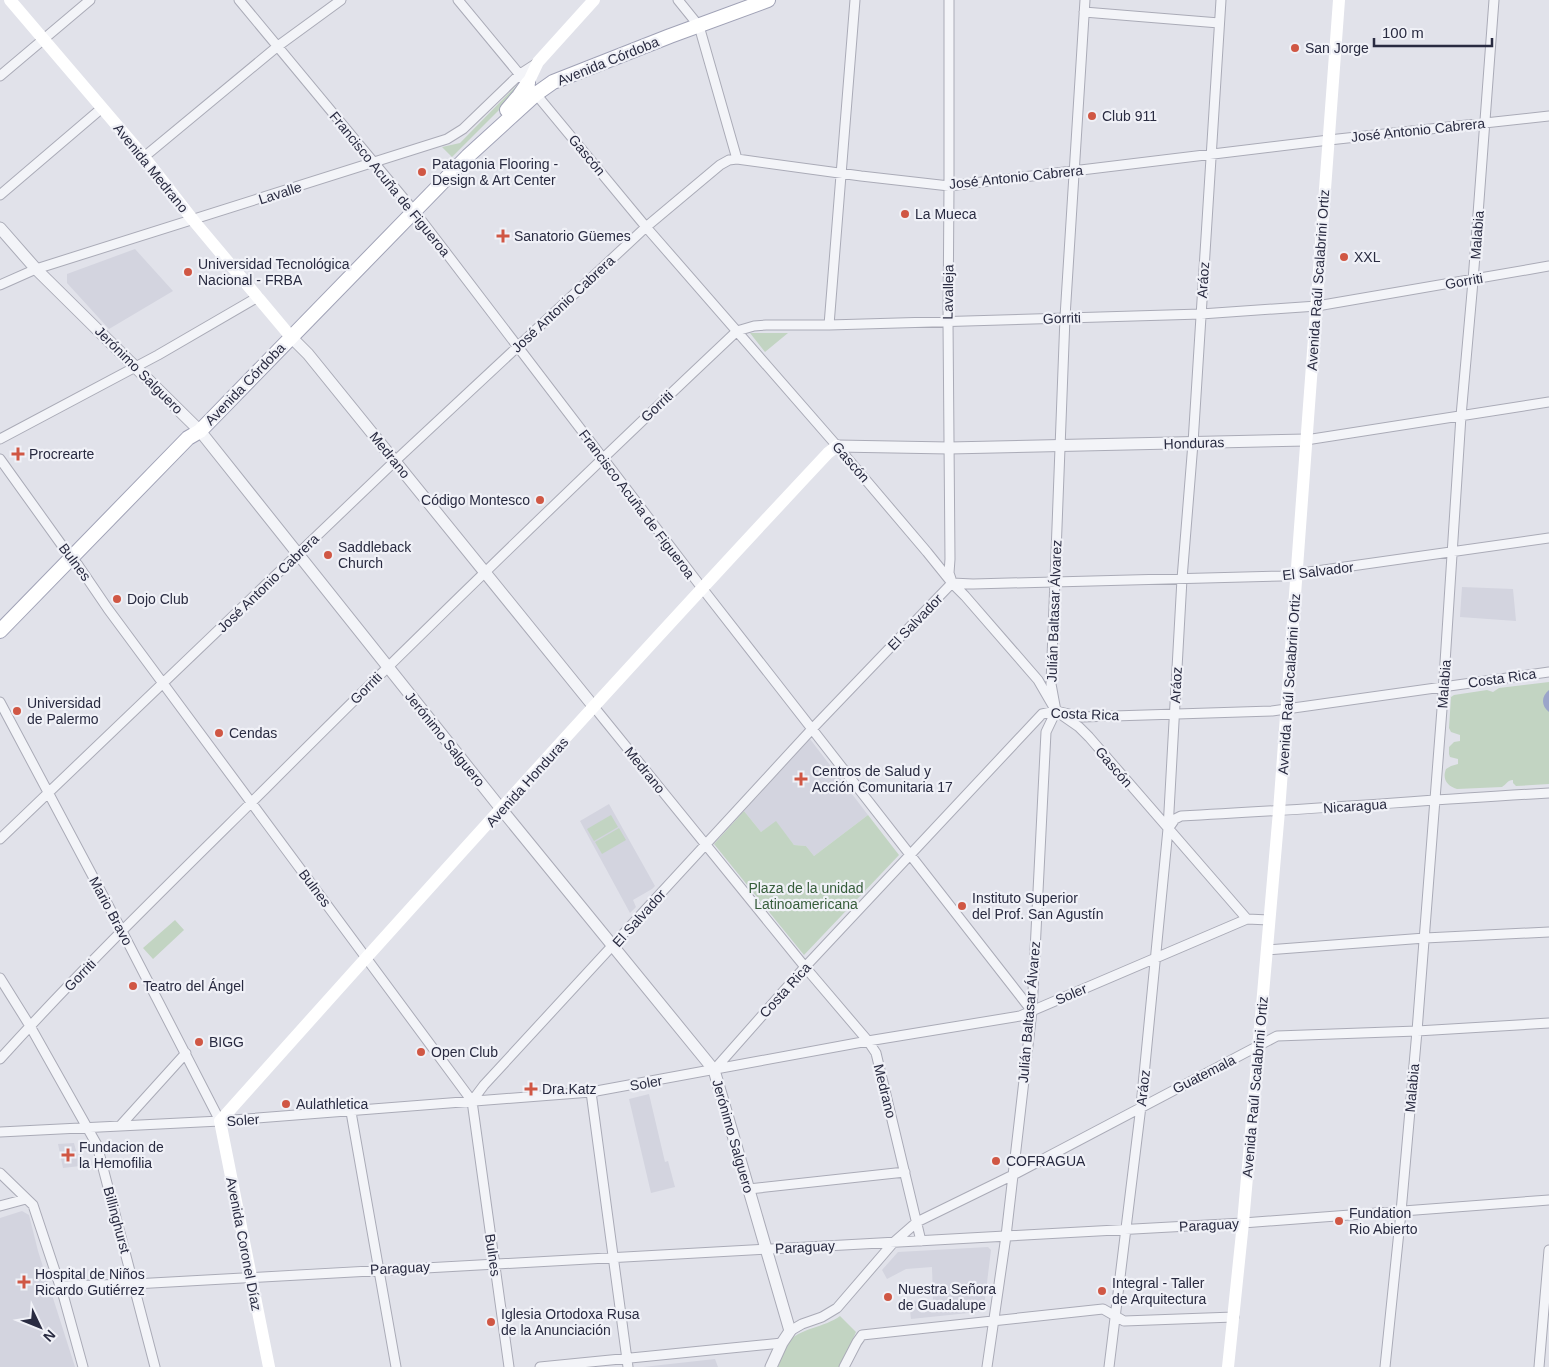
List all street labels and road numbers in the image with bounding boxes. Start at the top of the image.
street label: Avenida Córdoba [555,33,661,89]
street label: Francisco Acuña de Figueroa [326,108,454,260]
street label: José Antonio Cabrera [1350,115,1486,145]
street label: Avenida Medrano [110,120,192,216]
street label: Gascón [565,131,609,179]
street label: José Antonio Cabrera [948,162,1084,192]
street label: Lavalle [256,178,304,207]
street label: Avenida Raúl Scalabrini Ortiz [1304,189,1332,371]
street label: Malabia [1467,210,1487,260]
street label: José Antonio Cabrera [508,252,618,356]
street label: Aráoz [1194,261,1212,299]
street label: Lavalleja [940,264,956,320]
street label: Gorriti [1444,270,1484,292]
street label: Gorriti [1043,309,1081,327]
street label: Jerónimo Salguero [92,323,186,417]
street label: Avenida Córdoba [202,339,288,428]
street label: Gorriti [638,387,676,425]
street label: Francisco Acuña de Figueroa [576,426,698,582]
street label: Medrano [366,428,414,482]
street label: Honduras [1163,434,1225,452]
street label: Gascón [829,439,873,485]
street label: José Antonio Cabrera [214,530,322,636]
street label: Bulnes [56,540,94,584]
street label: Julián Baltasar Álvarez [1044,540,1064,682]
street label: El Salvador [1281,559,1355,583]
street label: El Salvador [884,590,946,653]
street label: Avenida Raúl Scalabrini Ortiz [1275,593,1303,775]
street label: Malabia [1434,659,1454,709]
street label: Costa Rica [1467,665,1537,691]
street label: Aráoz [1167,666,1185,704]
street label: Gorriti [347,669,385,707]
street label: Jerónimo Salguero [402,688,488,790]
street label: Costa Rica [1051,705,1120,723]
street label: Avenida Honduras [483,734,571,830]
street label: Medrano [621,743,669,797]
street label: Gascón [1092,744,1136,790]
street label: Nicaragua [1323,796,1388,816]
street label: Bulnes [296,866,334,910]
street label: Mario Bravo [86,874,136,948]
street label: El Salvador [609,886,669,950]
street label: Julián Baltasar Álvarez [1015,940,1043,1084]
street label: Gorriti [61,956,99,994]
street label: Costa Rica [756,959,814,1021]
street label: Soler [1053,980,1089,1008]
street label: Avenida Raúl Scalabrini Ortiz [1239,996,1271,1178]
street label: Guatemala [1170,1051,1238,1097]
street label: Medrano [871,1062,899,1120]
street label: Malabia [1402,1063,1422,1113]
street label: Aráoz [1133,1069,1153,1107]
street label: Soler [629,1072,664,1094]
street label: Jerónimo Salguero [709,1077,757,1195]
street label: Soler [226,1111,260,1129]
street label: Avenida Coronel Díaz [223,1176,265,1312]
street label: Billinghurst [100,1185,134,1255]
street label: Paraguay [1179,1215,1239,1235]
street label: Bulnes [482,1233,504,1277]
street label: Paraguay [775,1237,835,1257]
street label: Paraguay [370,1258,430,1278]

